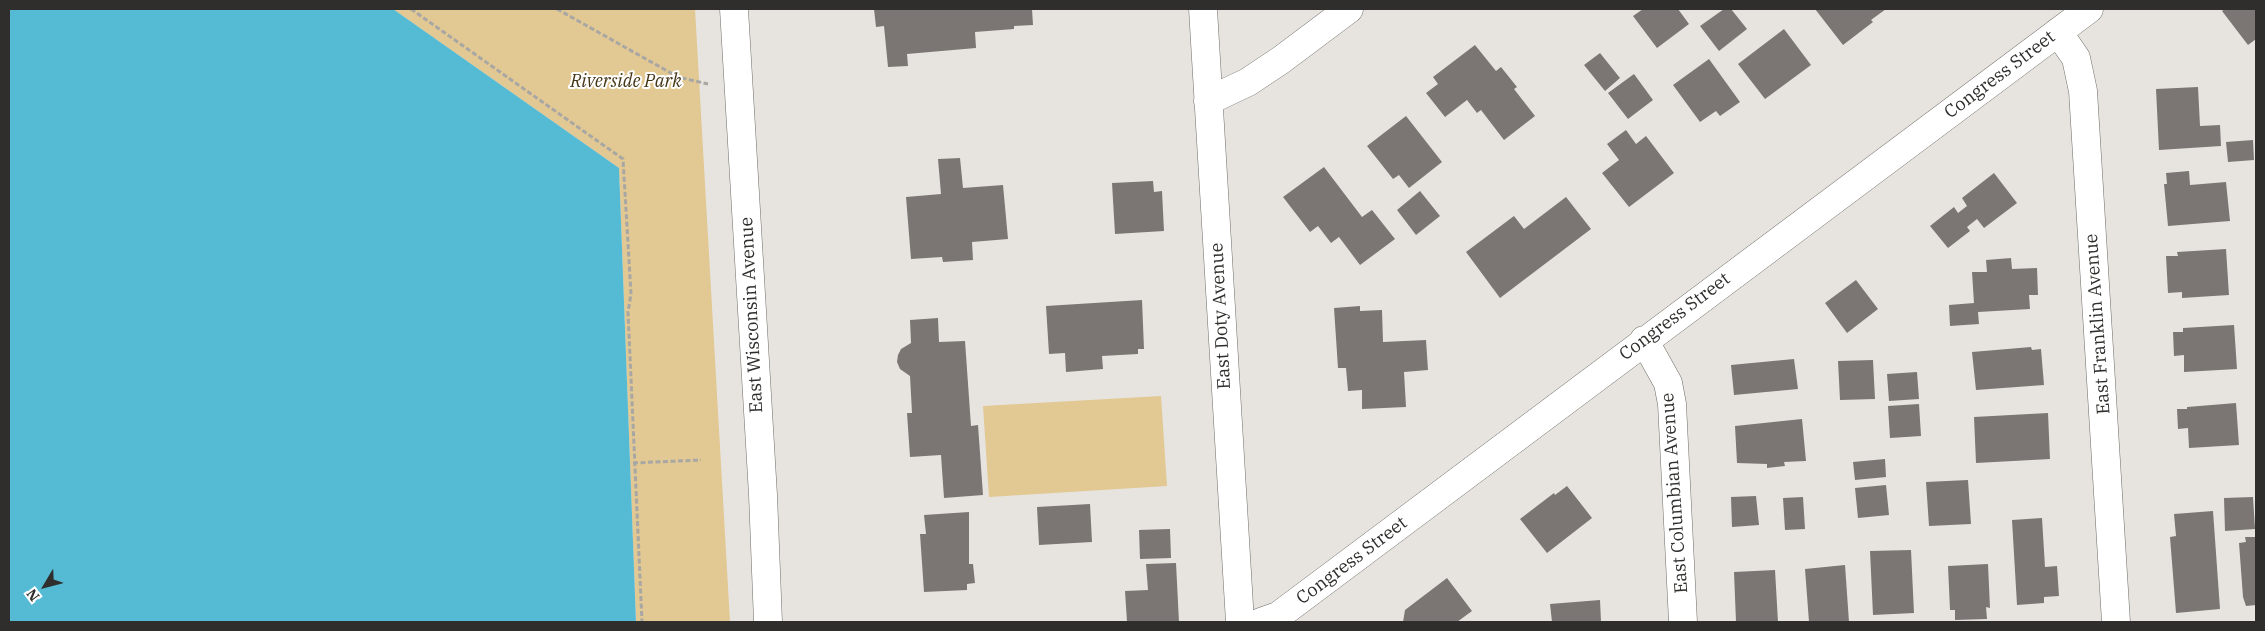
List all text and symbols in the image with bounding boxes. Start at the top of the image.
street label: Congress Street [1940,26,2060,124]
park label: Riverside Park [570,71,682,93]
street label: East Wisconsin Avenue [736,216,768,414]
street label: East Franklin Avenue [2081,233,2115,415]
street label: East Doty Avenue [1206,242,1236,390]
street label: Congress Street [1615,268,1735,366]
street label: East Columbian Avenue [1657,392,1693,594]
street label: Congress Street [1292,512,1412,610]
north arrow [20,561,70,611]
text: N [23,585,44,605]

